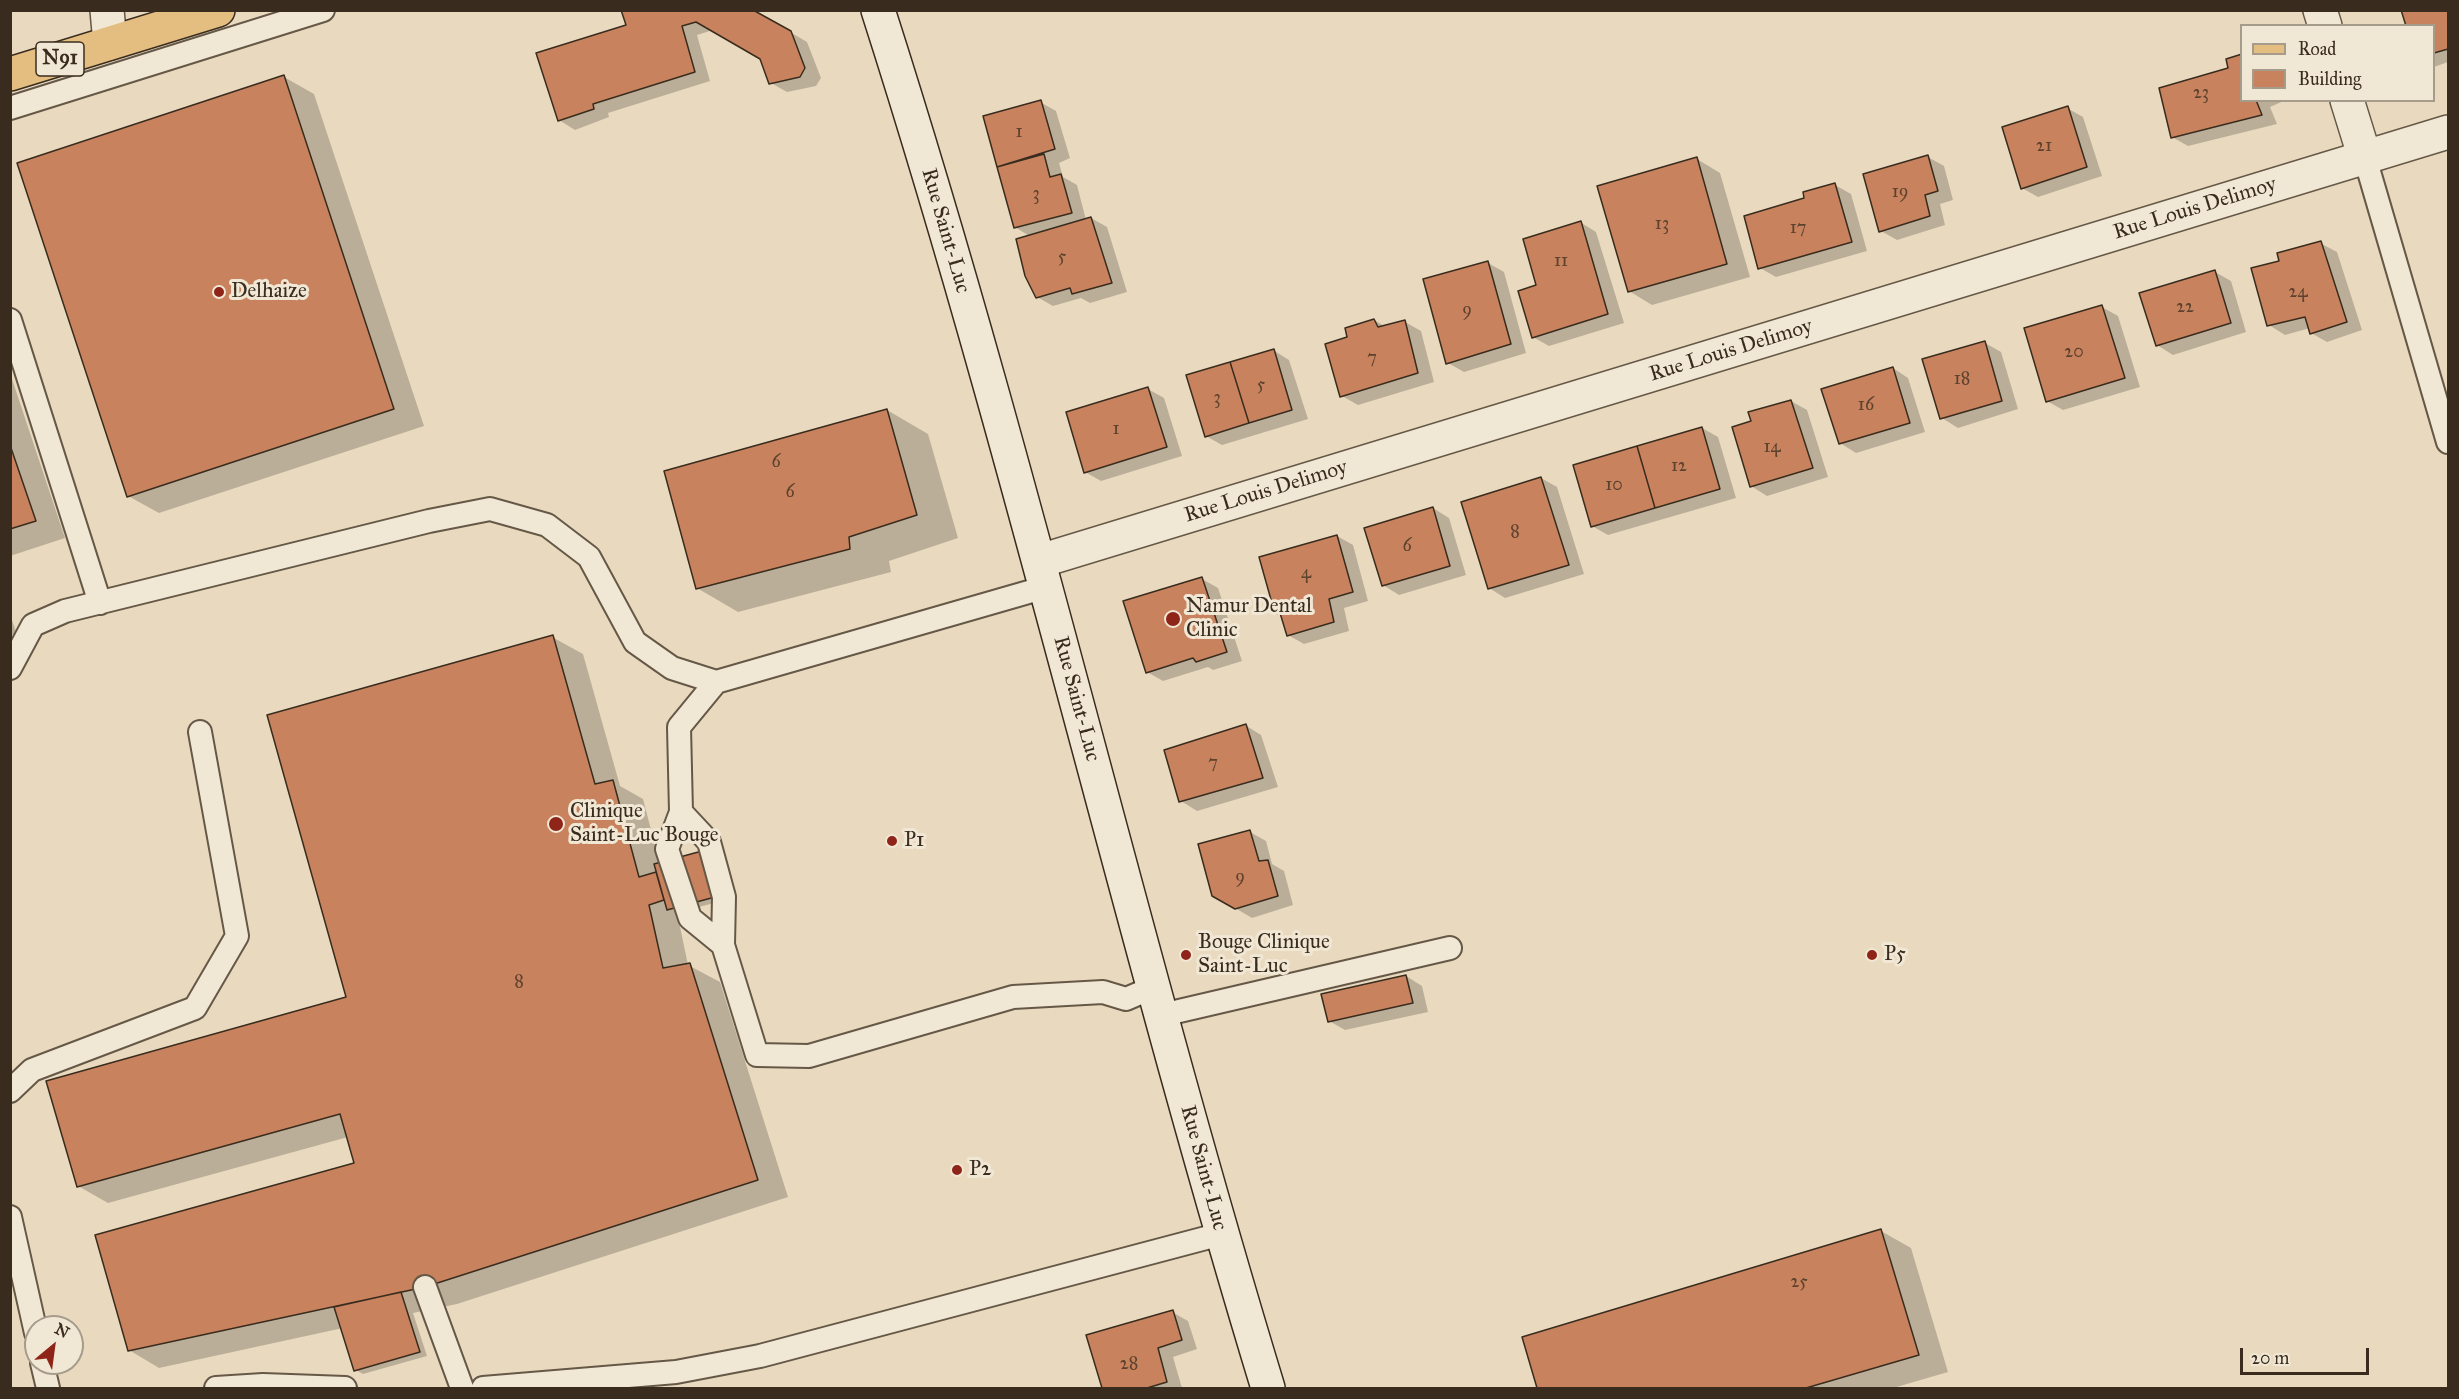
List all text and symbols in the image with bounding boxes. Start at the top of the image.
legend [2240,24,2435,102]
text: Road [2298,38,2336,60]
road number: N91 [36,42,84,76]
text: Building [2298,68,2361,90]
house number: 23 [2193,83,2209,105]
house number: 1 [1015,122,1023,144]
house number: 21 [2036,136,2052,158]
street label: Rue Saint-Luc [915,166,975,296]
street label: Rue Louis Delimoy [2110,172,2280,246]
house number: 19 [1892,182,1908,204]
house number: 3 [1032,184,1040,206]
house number: 13 [1655,214,1669,236]
house number: 17 [1790,218,1806,240]
house number: 5 [1058,247,1066,269]
house number: 11 [1554,251,1568,273]
place label: Delhaize [231,279,307,305]
house number: 24 [2289,282,2307,304]
marker: Delhaize [212,285,226,299]
house number: 22 [2176,297,2194,319]
house number: 9 [1462,300,1472,322]
street label: Rue Louis Delimoy [1646,314,1816,388]
house number: 20 [2064,342,2084,364]
house number: 7 [1367,348,1377,370]
house number: 18 [1954,369,1970,391]
house number: 5 [1257,375,1265,397]
house number: 3 [1213,388,1221,410]
house number: 16 [1858,395,1874,417]
house number: 1 [1112,419,1120,441]
house number: 14 [1763,437,1781,459]
house number: 6 [771,452,781,474]
street label: Rue Louis Delimoy [1181,455,1351,529]
house number: 12 [1671,456,1687,478]
house number: 10 [1605,475,1623,497]
house number: 6 [785,482,795,504]
house number: 8 [1510,522,1520,544]
house number: 6 [1402,536,1412,558]
house number: 4 [1301,563,1311,585]
place label: Namur Dental Clinic [1186,594,1312,644]
marker: Namur Dental Clinic [1164,610,1182,628]
street label: Rue Saint-Luc [1047,634,1105,764]
house number: 7 [1208,753,1218,775]
place label: Clinique Saint-Luc Bouge [570,799,718,849]
marker: Clinique Saint-Luc Bouge [547,815,565,833]
place label: P1 [904,828,924,854]
marker: P1 [885,834,899,848]
house number: 9 [1235,867,1245,889]
place label: Bouge Clinique Saint-Luc [1198,930,1330,980]
place label: P5 [1884,942,1906,968]
marker: Bouge Clinique Saint-Luc [1179,948,1193,962]
marker: P5 [1865,948,1879,962]
house number: 8 [514,972,524,994]
street label: Rue Saint-Luc [1174,1103,1232,1233]
place label: P2 [969,1157,991,1183]
marker: P2 [950,1163,964,1177]
house number: 25 [1790,1272,1808,1294]
north arrow [24,1315,84,1375]
text: N [51,1319,73,1342]
scale bar [2243,1336,2372,1374]
text: 20 m [2251,1347,2289,1369]
house number: 28 [1120,1354,1138,1376]

